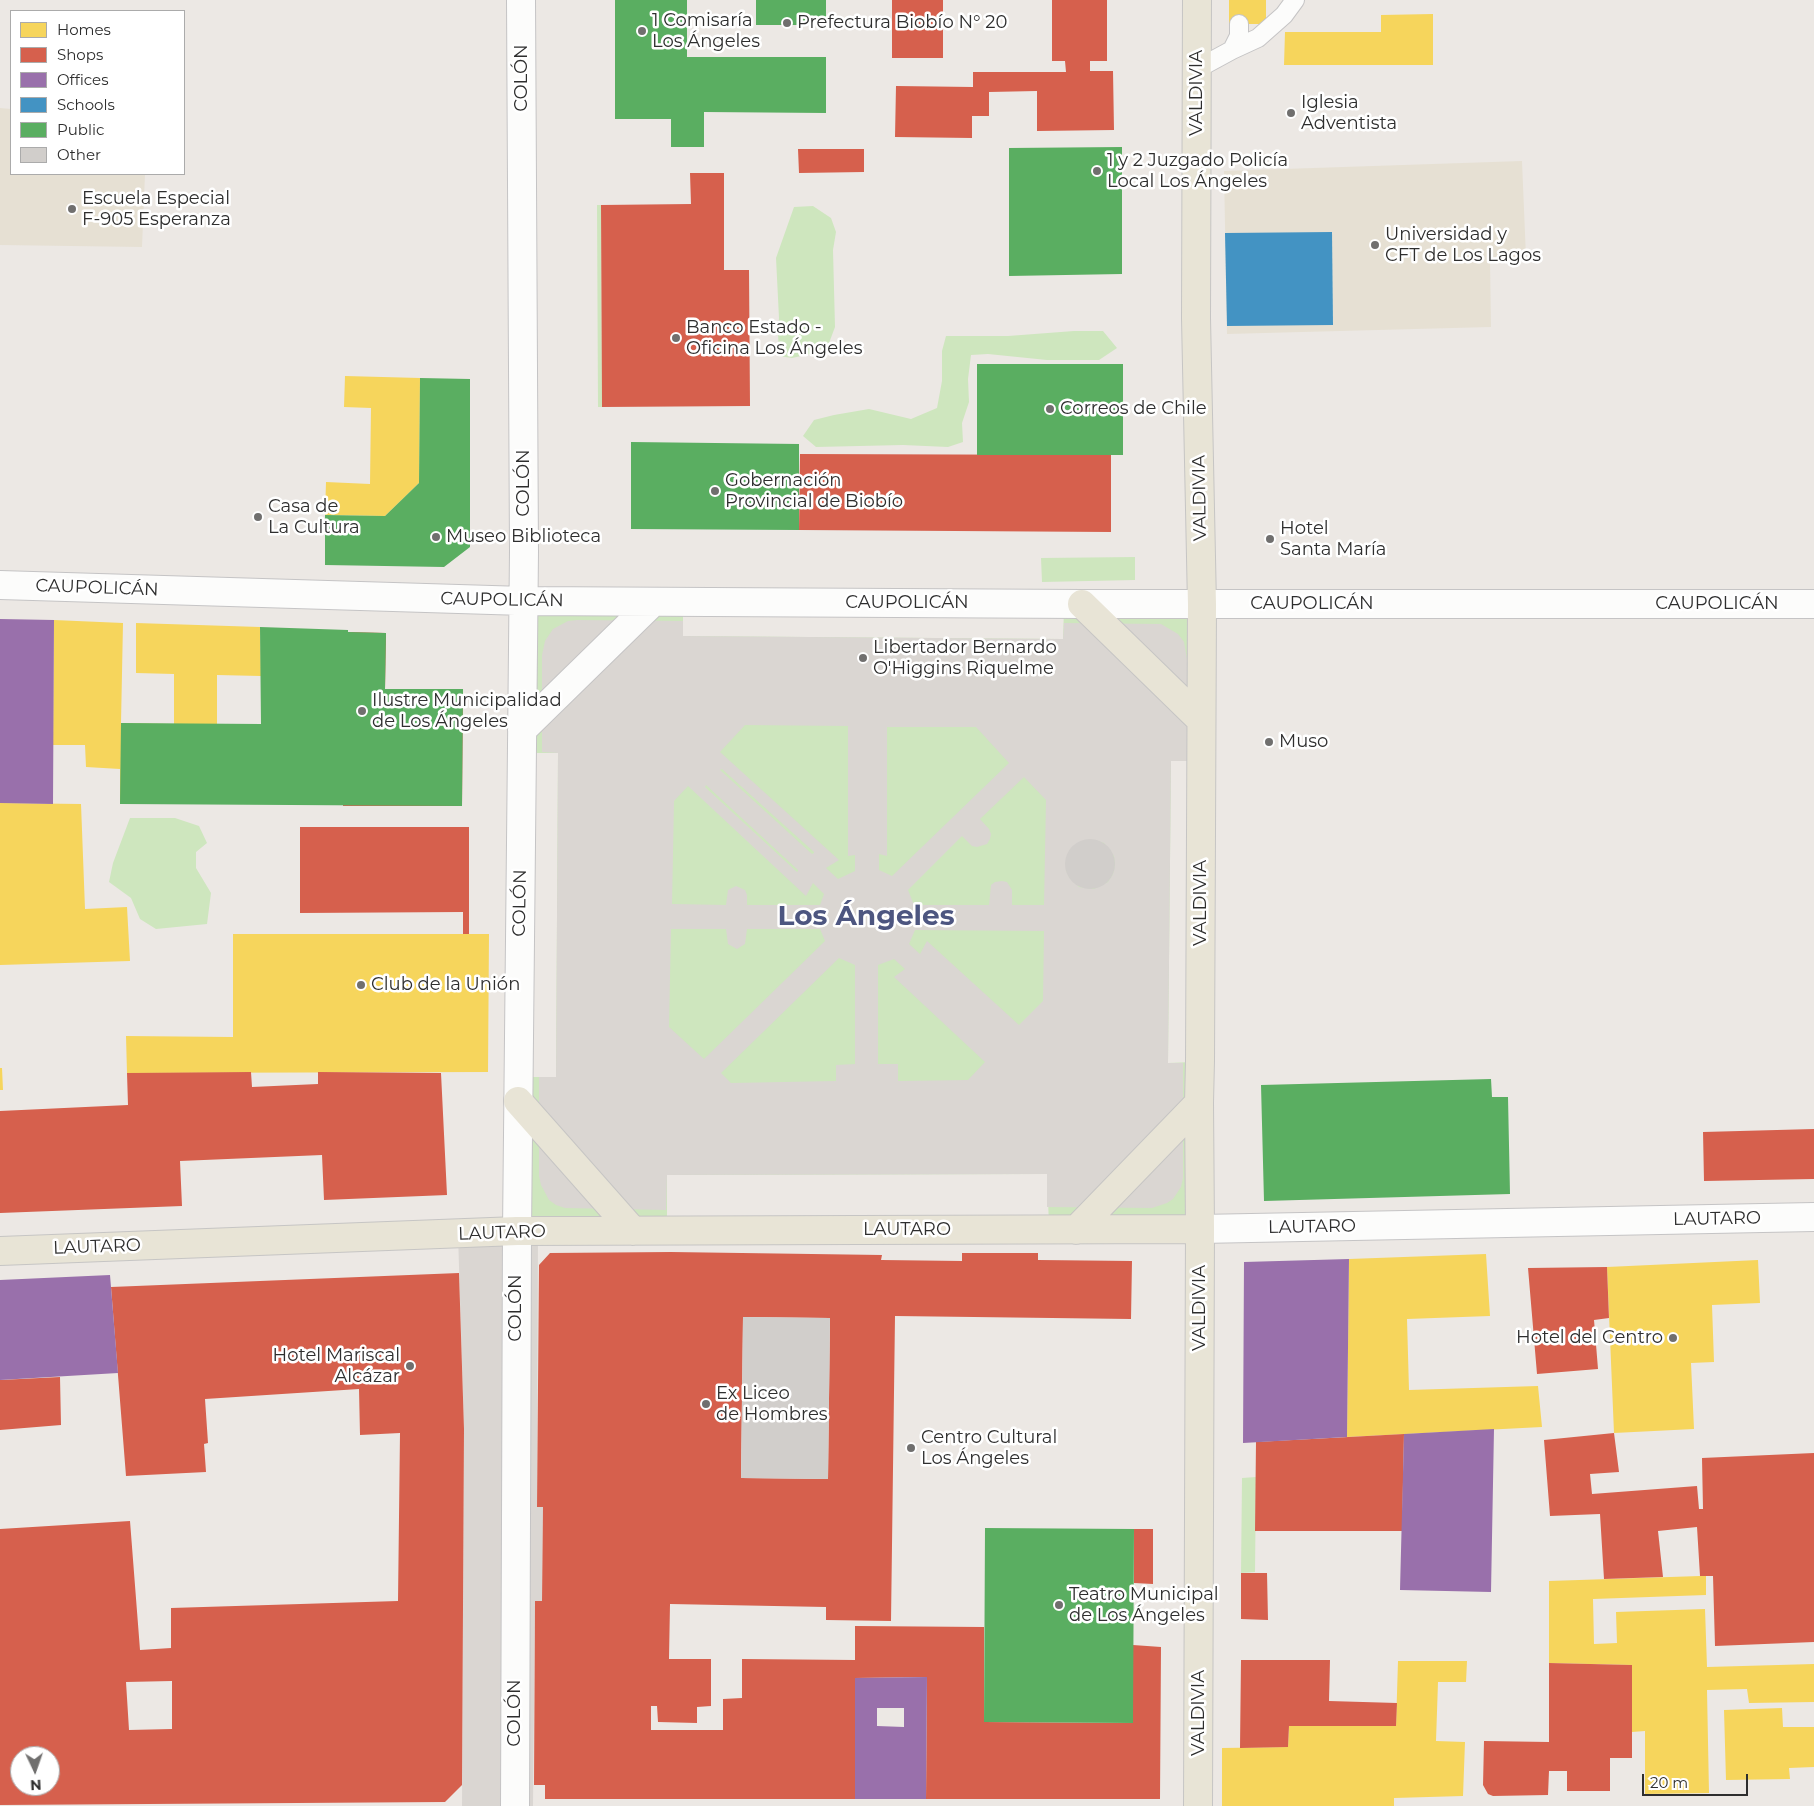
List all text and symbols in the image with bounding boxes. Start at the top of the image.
legend [10,10,185,175]
place label: 1 Comisaría Los Ángeles [652,10,760,52]
place label: Prefectura Biobío N° 20 [797,12,1007,34]
marker: Prefectura Biobío N° 20 [781,17,793,29]
text: Homes [57,20,111,39]
marker: 1 Comisaría Los Ángeles [636,25,648,37]
street label: COLÓN [511,44,533,112]
text: Shops [57,45,103,64]
street label: VALDIVIA [1186,50,1208,136]
text: Offices [57,70,109,89]
place label: Iglesia Adventista [1301,92,1397,134]
text: Schools [57,95,115,114]
marker: Iglesia Adventista [1285,107,1297,119]
text: Public [57,120,105,139]
text: Other [57,145,101,164]
place label: 1 y 2 Juzgado Policía Local Los Ángeles [1107,150,1288,192]
marker: 1 y 2 Juzgado Policía Local Los Ángeles [1091,165,1103,177]
place label: Escuela Especial F-905 Esperanza [82,188,231,230]
marker: Escuela Especial F-905 Esperanza [66,203,78,215]
place label: Universidad y CFT de Los Lagos [1385,224,1541,266]
marker: Universidad y CFT de Los Lagos [1369,239,1381,251]
place label: Banco Estado - Oficina Los Ángeles [686,317,863,359]
marker: Banco Estado - Oficina Los Ángeles [670,332,682,344]
place label: Correos de Chile [1060,398,1207,420]
marker: Correos de Chile [1044,403,1056,415]
street label: COLÓN [513,449,535,517]
street label: VALDIVIA [1188,455,1212,541]
place label: Gobernación Provincial de Biobío [725,470,903,512]
marker: Gobernación Provincial de Biobío [709,485,721,497]
place label: Casa de La Cultura [268,496,360,538]
marker: Casa de La Cultura [252,511,264,523]
place label: Hotel Santa María [1280,518,1386,560]
place label: Museo Biblioteca [446,526,601,548]
marker: Museo Biblioteca [430,531,442,543]
marker: Hotel Santa María [1264,533,1276,545]
street label: CAUPOLICÁN [35,575,159,601]
street label: CAUPOLICÁN [440,588,564,612]
street label: CAUPOLICÁN [845,592,969,614]
street label: CAUPOLICÁN [1250,593,1374,615]
street label: CAUPOLICÁN [1655,593,1779,615]
place label: Libertador Bernardo O'Higgins Riquelme [873,637,1057,680]
marker: Libertador Bernardo O'Higgins Riquelme [857,652,869,664]
place label: Ilustre Municipalidad de Los Ángeles [372,690,562,732]
marker: Ilustre Municipalidad de Los Ángeles [356,705,368,717]
place label: Muso [1279,731,1328,753]
marker: Muso [1263,736,1275,748]
street label: VALDIVIA [1190,860,1212,946]
street label: COLÓN [509,869,531,937]
district label: Los Ángeles [777,900,955,934]
place label: Club de la Unión [371,974,520,996]
marker: Club de la Unión [355,979,367,991]
street label: LAUTARO [1673,1207,1761,1231]
street label: LAUTARO [1268,1215,1356,1239]
street label: LAUTARO [863,1219,951,1241]
street label: LAUTARO [458,1221,546,1245]
street label: LAUTARO [53,1235,141,1259]
street label: VALDIVIA [1189,1265,1211,1351]
street label: COLÓN [505,1274,527,1342]
place label: Hotel del Centro [1516,1327,1663,1349]
marker: Hotel del Centro [1667,1332,1679,1344]
place label: Hotel Mariscal Alcázar [273,1345,400,1388]
marker: Hotel Mariscal Alcázar [404,1360,416,1372]
place label: Ex Liceo de Hombres [716,1383,828,1426]
marker: Ex Liceo de Hombres [700,1398,712,1410]
place label: Centro Cultural Los Ángeles [921,1427,1057,1470]
marker: Centro Cultural Los Ángeles [905,1442,917,1454]
place label: Teatro Municipal de Los Ángeles [1069,1584,1219,1626]
marker: Teatro Municipal de Los Ángeles [1053,1599,1065,1611]
street label: VALDIVIA [1188,1670,1210,1756]
street label: COLÓN [504,1679,526,1747]
north arrow [10,1746,60,1796]
scale bar [1644,1764,1750,1796]
text: 20 m [1650,1773,1688,1792]
text: N [30,1776,42,1794]

